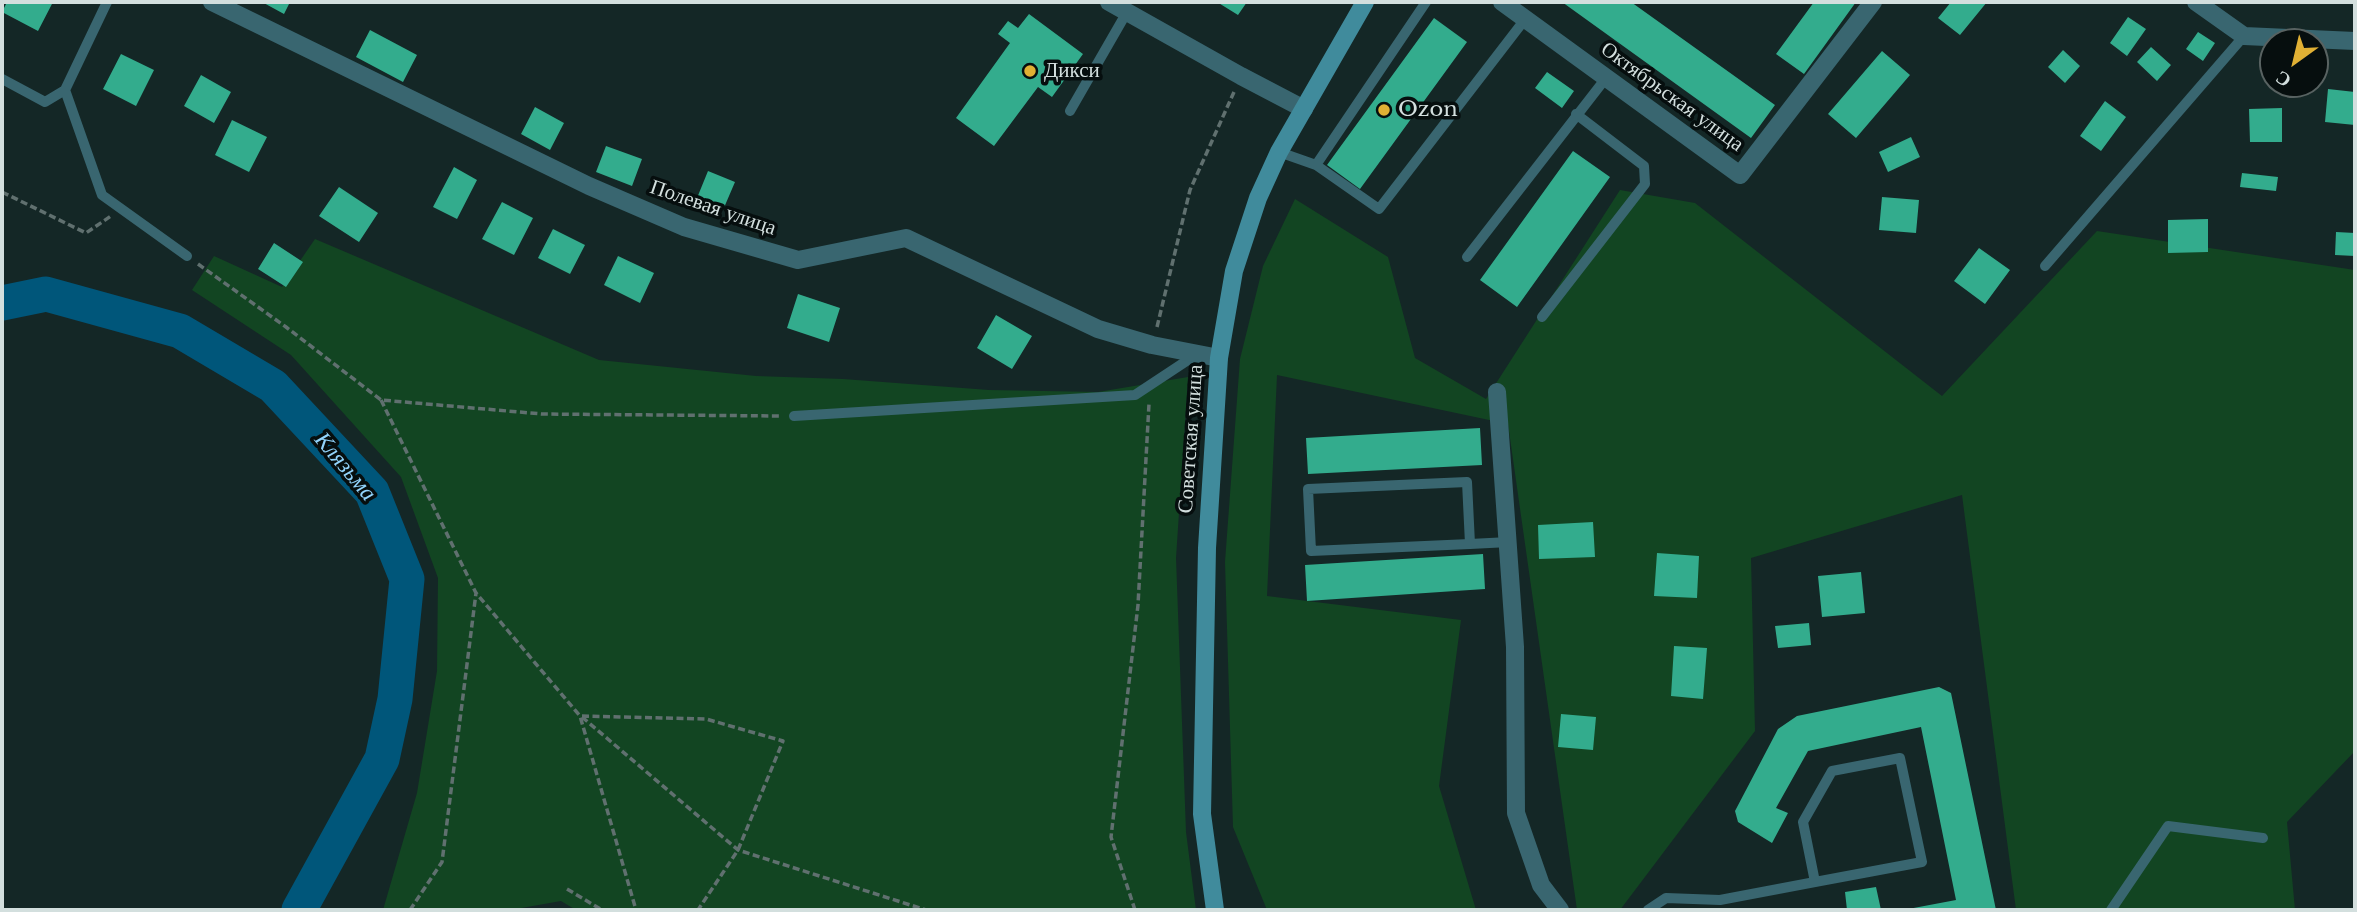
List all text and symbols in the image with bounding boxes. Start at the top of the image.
north arrow [2259,28,2329,98]
street label: Октябрьская улица [1596,37,1748,157]
place label: Дикси [1044,58,1100,84]
marker: Дикси [1022,63,1038,79]
text: С [2271,66,2295,93]
place label: Ozon [1398,97,1458,123]
marker: Ozon [1376,102,1392,118]
street label: Полевая улица [647,175,779,241]
street label: Советская улица [1173,364,1209,514]
water label: Клязьма [308,427,382,507]

